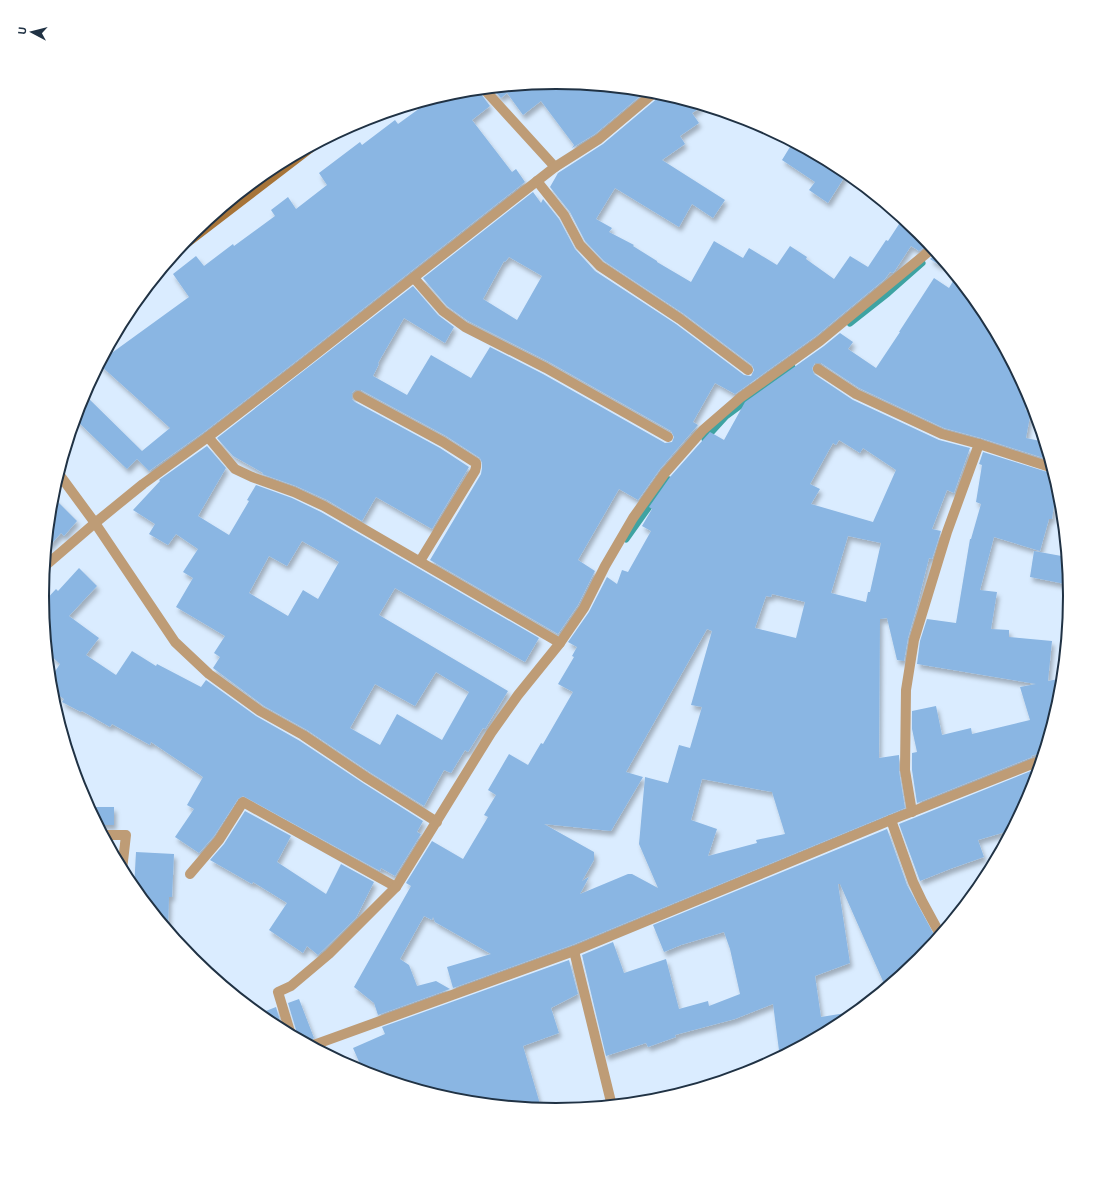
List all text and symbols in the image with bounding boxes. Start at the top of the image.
north arrow [12,12,52,52]
text: U [16,26,29,35]

